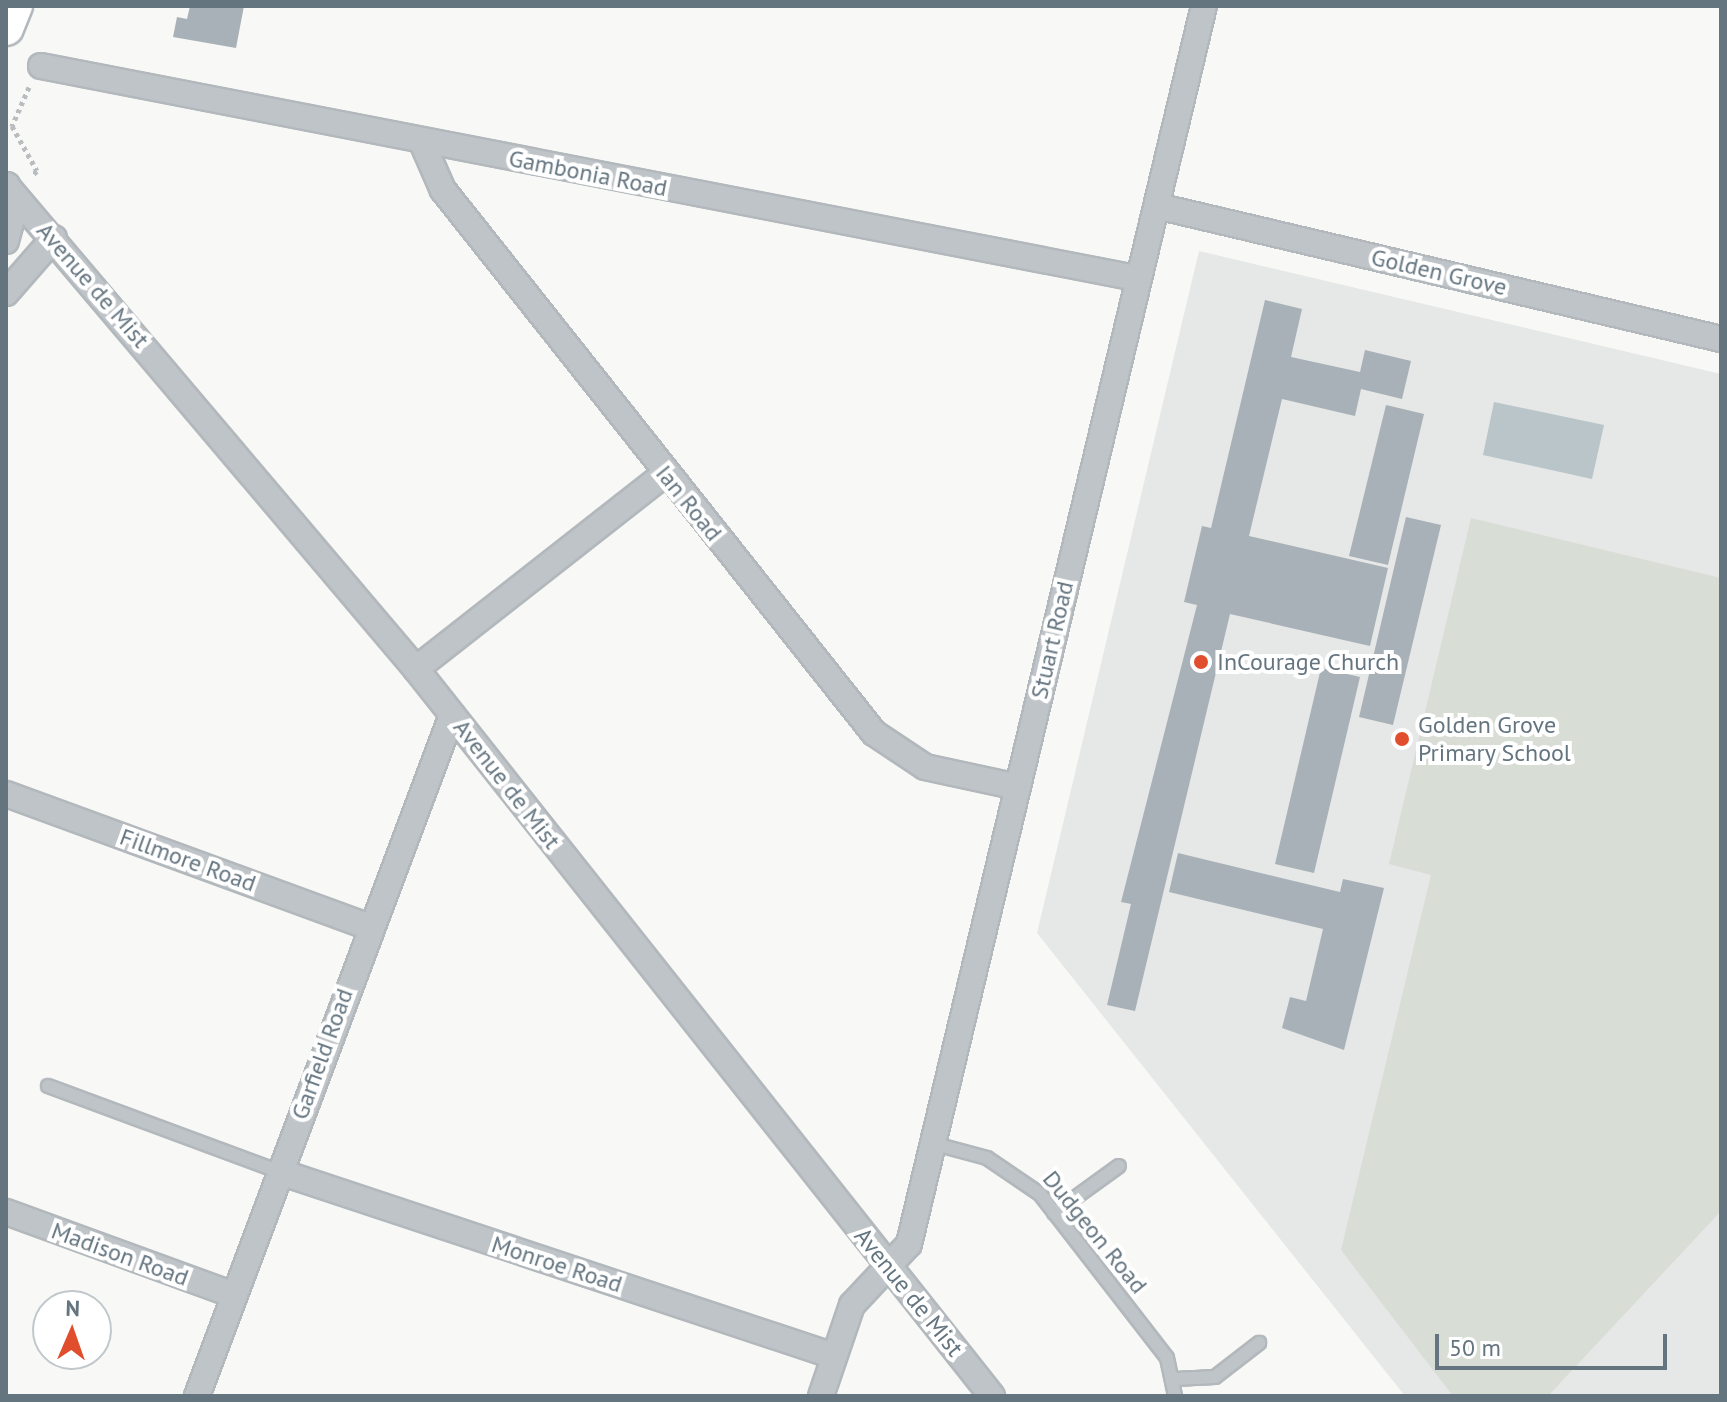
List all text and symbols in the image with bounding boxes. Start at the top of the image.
street label: Gambonia Road [506,144,670,202]
street label: Avenue de Mist [31,216,155,354]
street label: Golden Grove [1368,242,1510,302]
street label: Ian Road [650,459,728,547]
street label: Stuart Road [1024,578,1080,702]
place label: InCourage Church [1217,648,1399,676]
marker: InCourage Church [1192,653,1210,671]
place label: Golden Grove Primary School [1418,711,1572,767]
street label: Avenue de Mist [447,713,567,855]
marker: Golden Grove Primary School [1393,730,1411,748]
street label: Fillmore Road [116,822,260,898]
street label: Garfield Road [285,985,359,1123]
street label: Dudgeon Road [1037,1165,1153,1299]
street label: Madison Road [48,1216,192,1292]
street label: Avenue de Mist [849,1222,969,1362]
street label: Monroe Road [488,1229,626,1299]
north arrow [32,1290,112,1370]
text: N [65,1294,80,1322]
scale bar [1439,1318,1671,1368]
text: 50 m [1449,1332,1501,1363]

